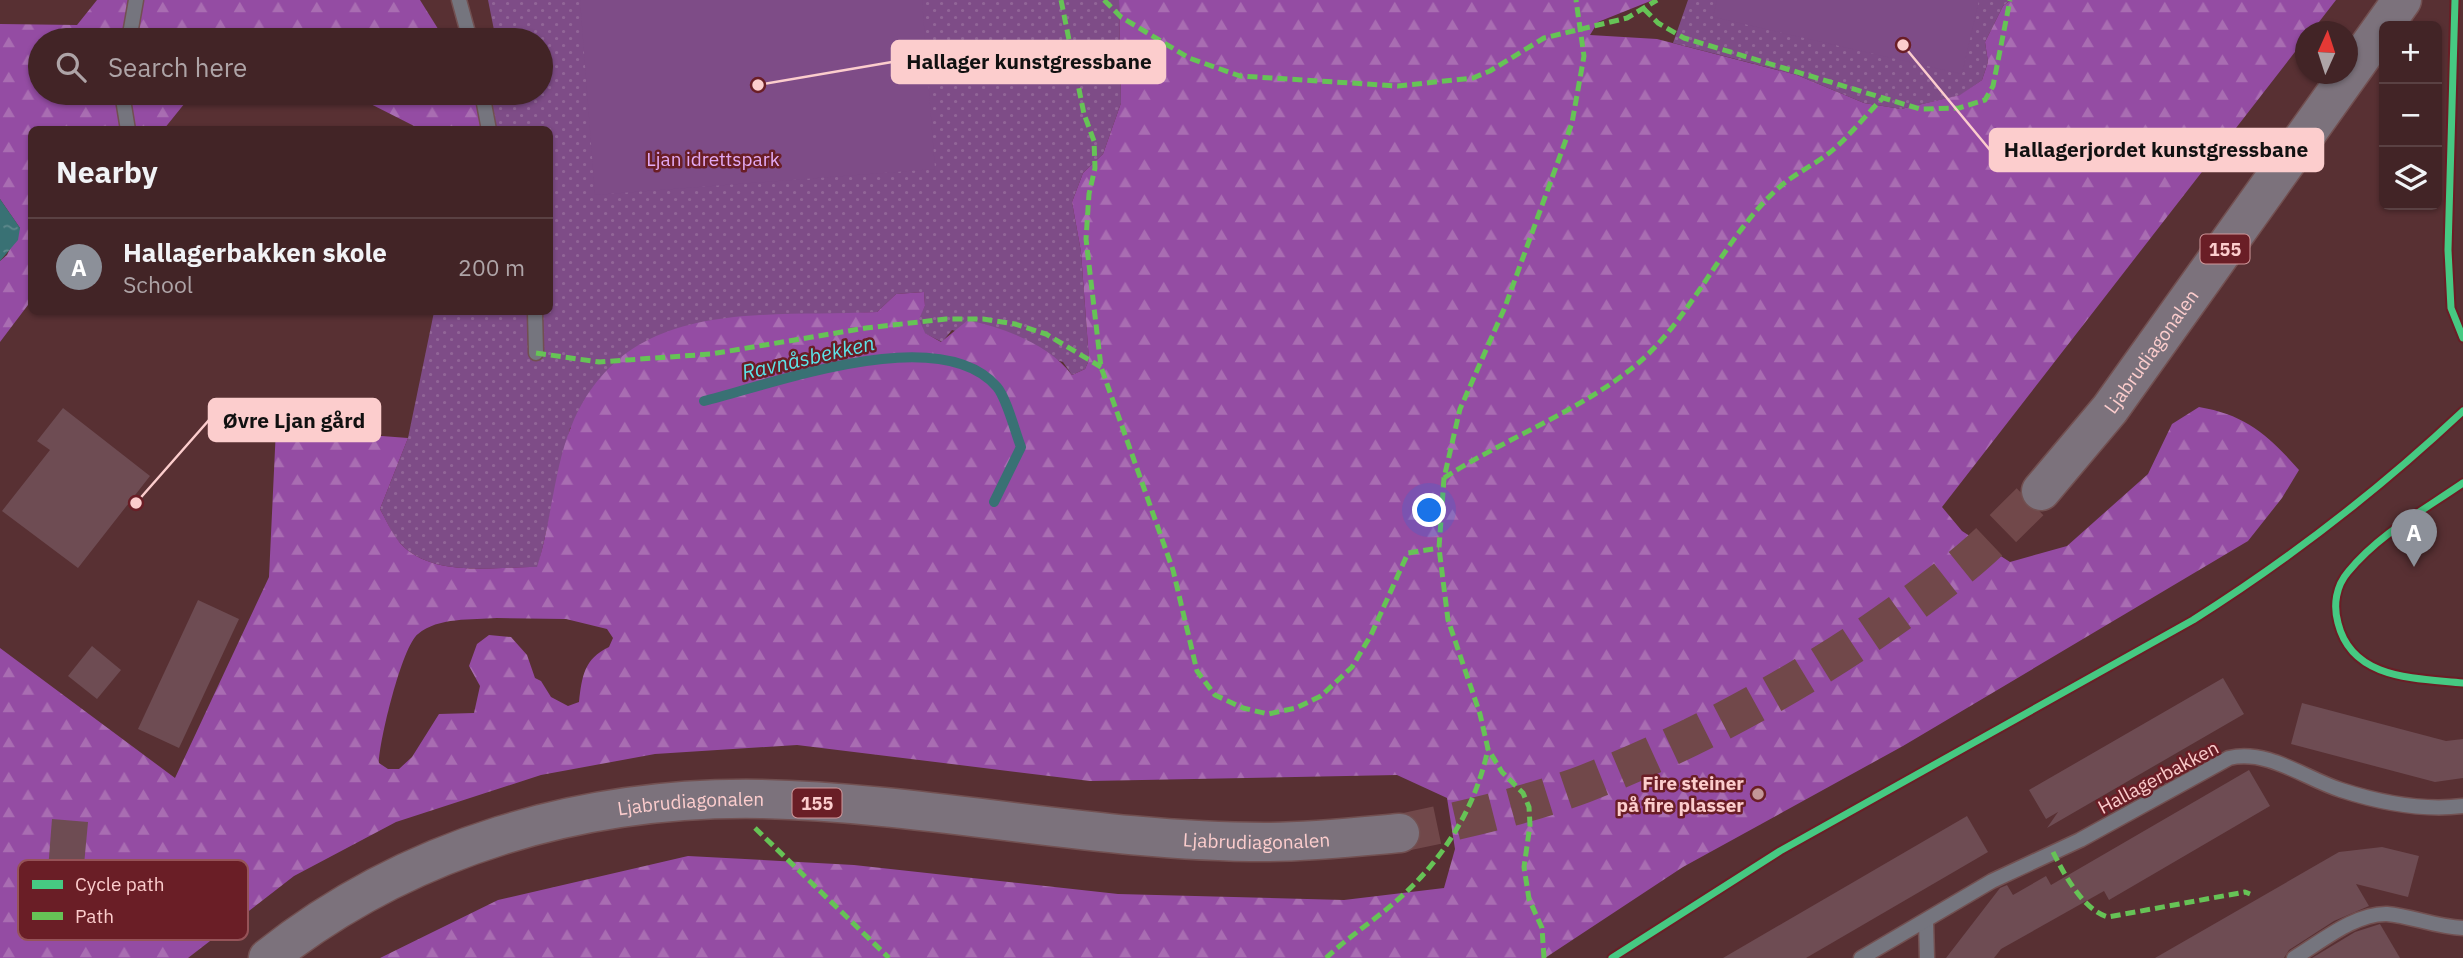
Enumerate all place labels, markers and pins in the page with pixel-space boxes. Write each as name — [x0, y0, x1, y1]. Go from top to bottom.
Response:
callout: Hallager kunstgressbane — [892, 41, 1165, 83]
callout: Hallagerjordet kunstgressbane — [1990, 129, 2323, 171]
callout: Øvre Ljan gård — [209, 399, 380, 441]
pin: A — [2391, 509, 2437, 567]
place label: Fire steiner på fire plasser — [1617, 771, 1744, 817]
marker: Fire steiner på fire plasser — [1750, 786, 1766, 802]

